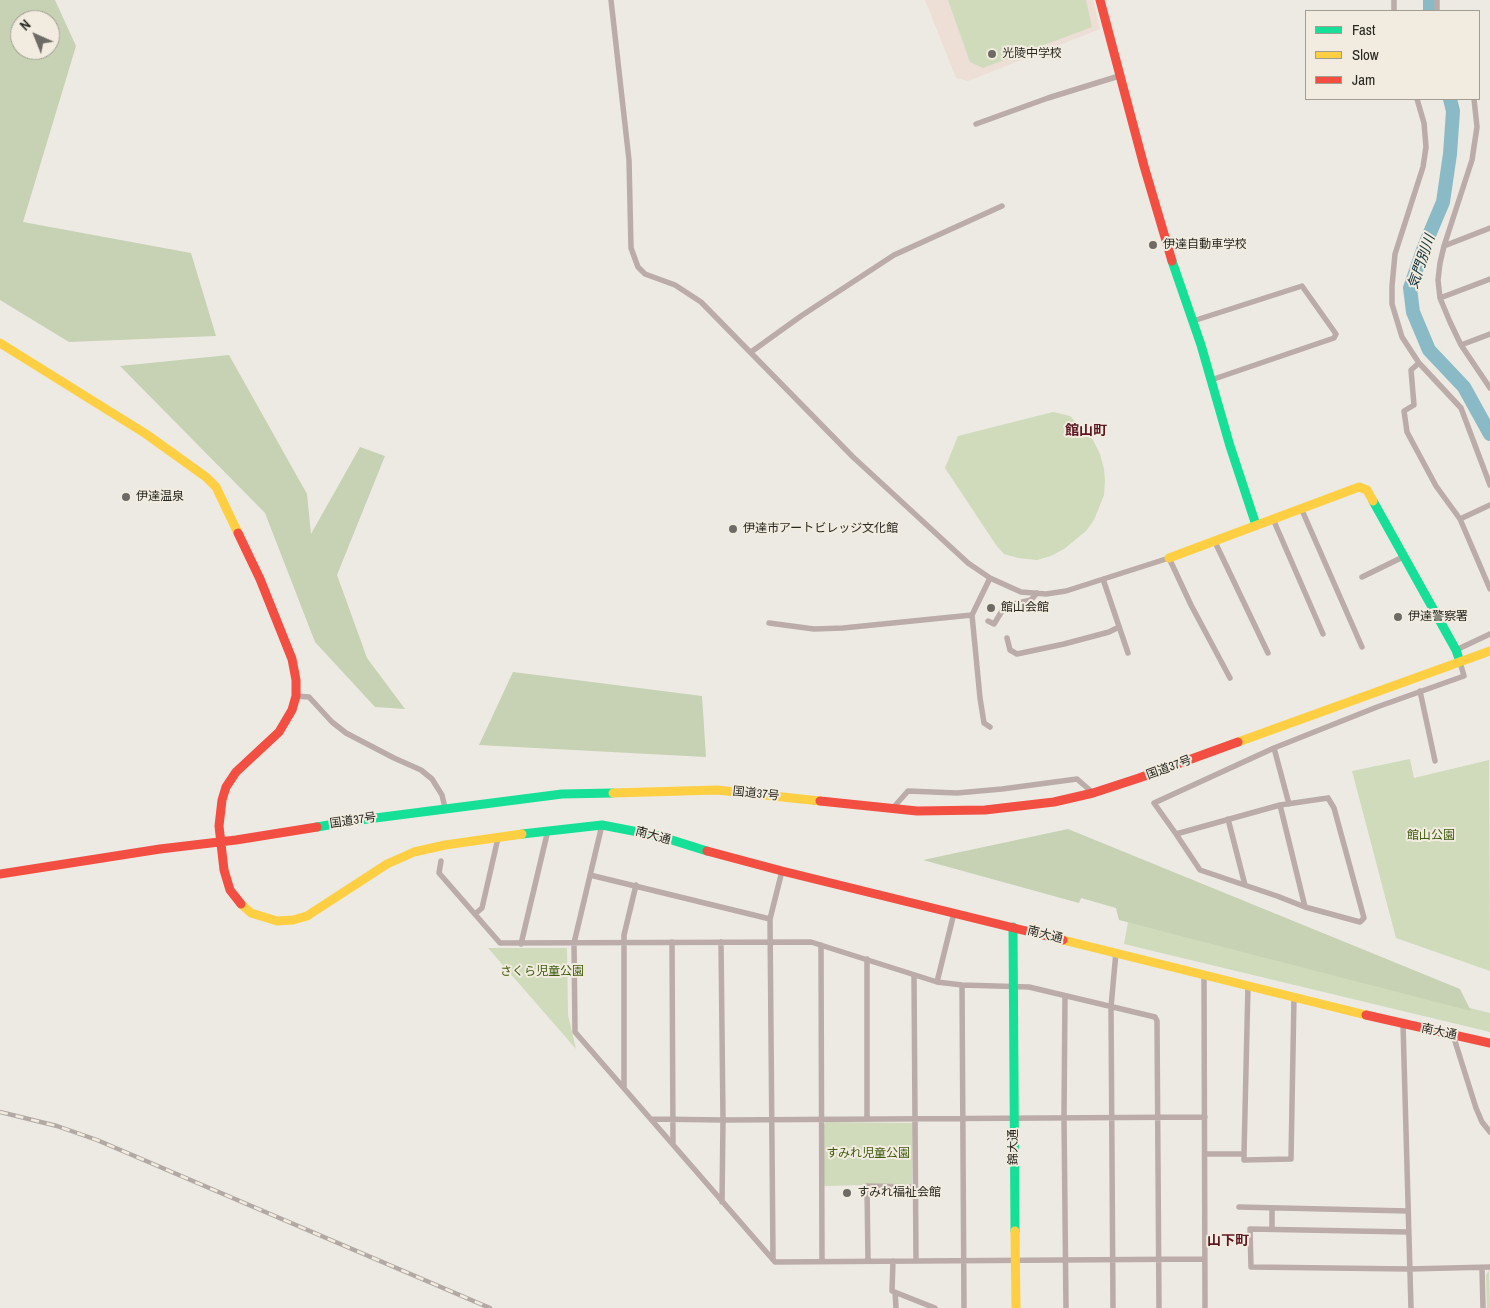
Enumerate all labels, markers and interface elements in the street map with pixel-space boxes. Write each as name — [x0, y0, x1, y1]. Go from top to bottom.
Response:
north arrow — [10, 10, 60, 60]
legend — [1305, 10, 1480, 100]
text: N — [16, 16, 35, 34]
text: Fast — [1352, 19, 1375, 40]
text: Slow — [1352, 44, 1379, 65]
place label: 光陵中学校 — [1002, 47, 1062, 61]
marker: 光陵中学校 — [986, 48, 998, 60]
text: Jam — [1352, 69, 1375, 90]
water label: 気門別川 — [1405, 233, 1439, 291]
place label: 伊達自動車学校 — [1163, 238, 1247, 252]
marker: 伊達自動車学校 — [1147, 239, 1159, 251]
district label: 館山町 — [1065, 423, 1107, 439]
place label: 伊達温泉 — [136, 490, 184, 504]
marker: 伊達温泉 — [120, 491, 132, 503]
place label: 伊達市アートビレッジ文化館 — [743, 522, 898, 536]
marker: 伊達市アートビレッジ文化館 — [727, 523, 739, 535]
place label: 館山会館 — [1001, 601, 1049, 615]
marker: 館山会館 — [985, 602, 997, 614]
place label: 伊達警察署 — [1408, 610, 1468, 624]
marker: 伊達警察署 — [1392, 611, 1404, 623]
street label: 国道37号 — [1144, 753, 1194, 783]
street label: 国道37号 — [732, 784, 780, 804]
street label: 国道37号 — [329, 811, 377, 831]
street label: 南大通 — [634, 824, 672, 848]
park label: 館山公園 — [1407, 829, 1455, 843]
street label: 南大通 — [1026, 924, 1064, 946]
park label: さくら児童公園 — [500, 965, 584, 979]
street label: 南大通 — [1420, 1021, 1458, 1043]
street label: 錦大通 — [1007, 1129, 1021, 1165]
park label: すみれ児童公園 — [826, 1147, 910, 1161]
place label: すみれ福祉会館 — [857, 1186, 941, 1200]
marker: すみれ福祉会館 — [841, 1187, 853, 1199]
district label: 山下町 — [1207, 1233, 1249, 1249]

